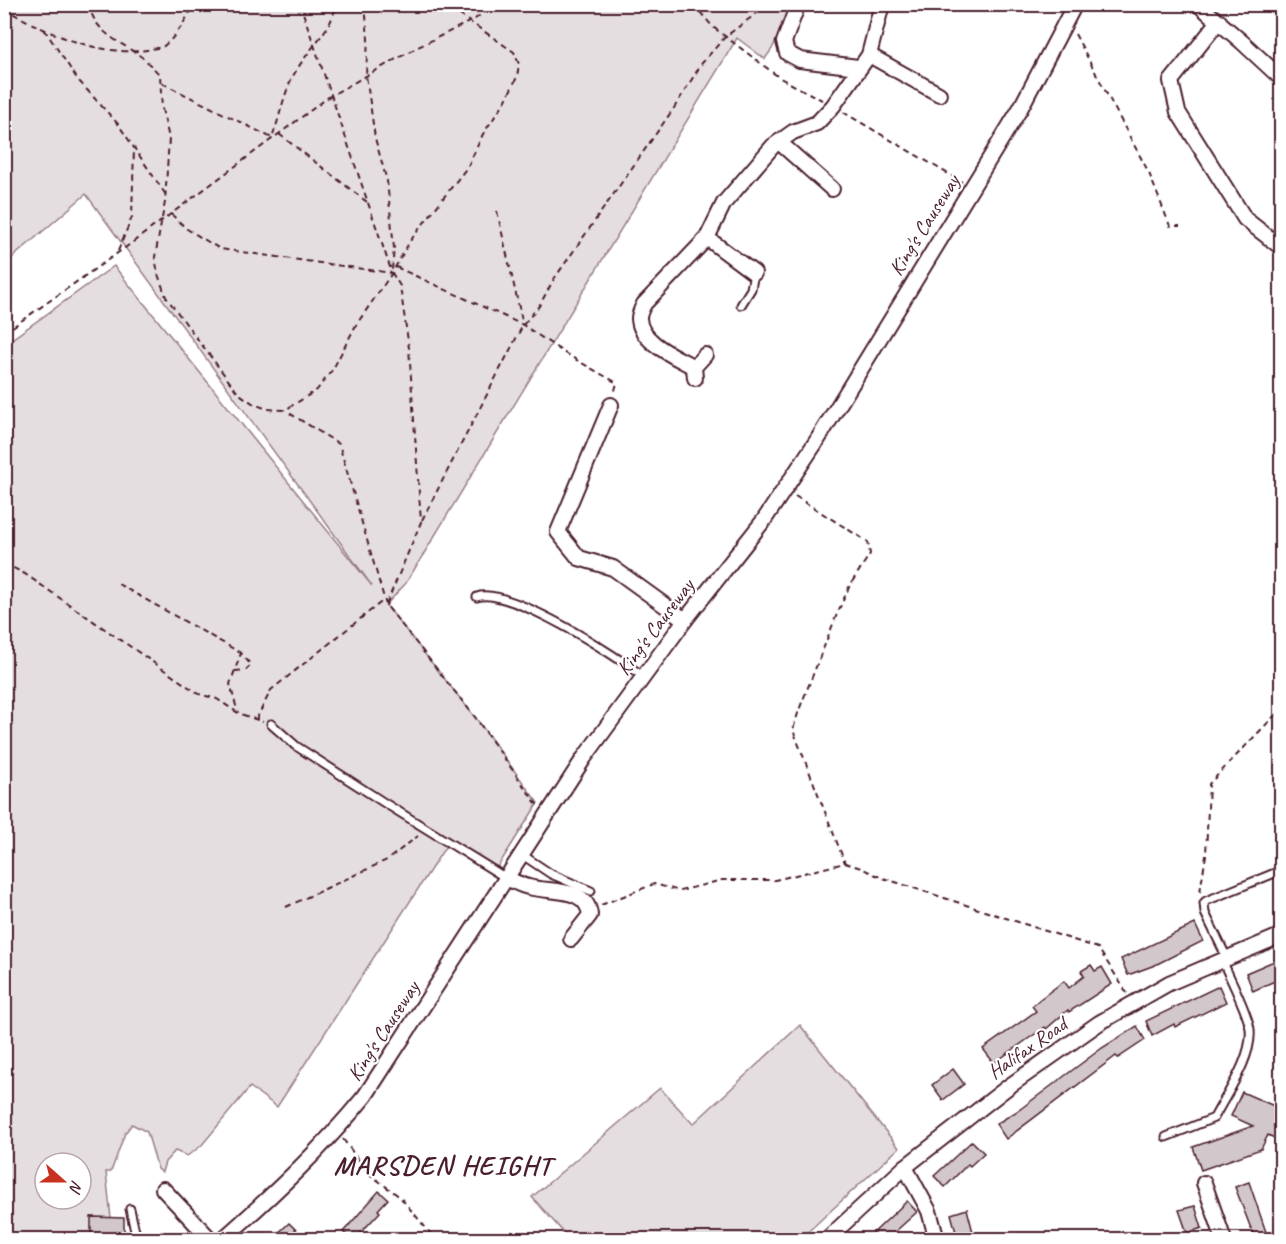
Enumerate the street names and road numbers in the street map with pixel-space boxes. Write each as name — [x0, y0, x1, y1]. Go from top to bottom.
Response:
street label: King's Causeway — [883, 168, 966, 280]
street label: King's Causeway — [610, 572, 701, 680]
street label: King's Causeway — [341, 975, 426, 1086]
street label: Halifax Road — [982, 1009, 1075, 1085]

